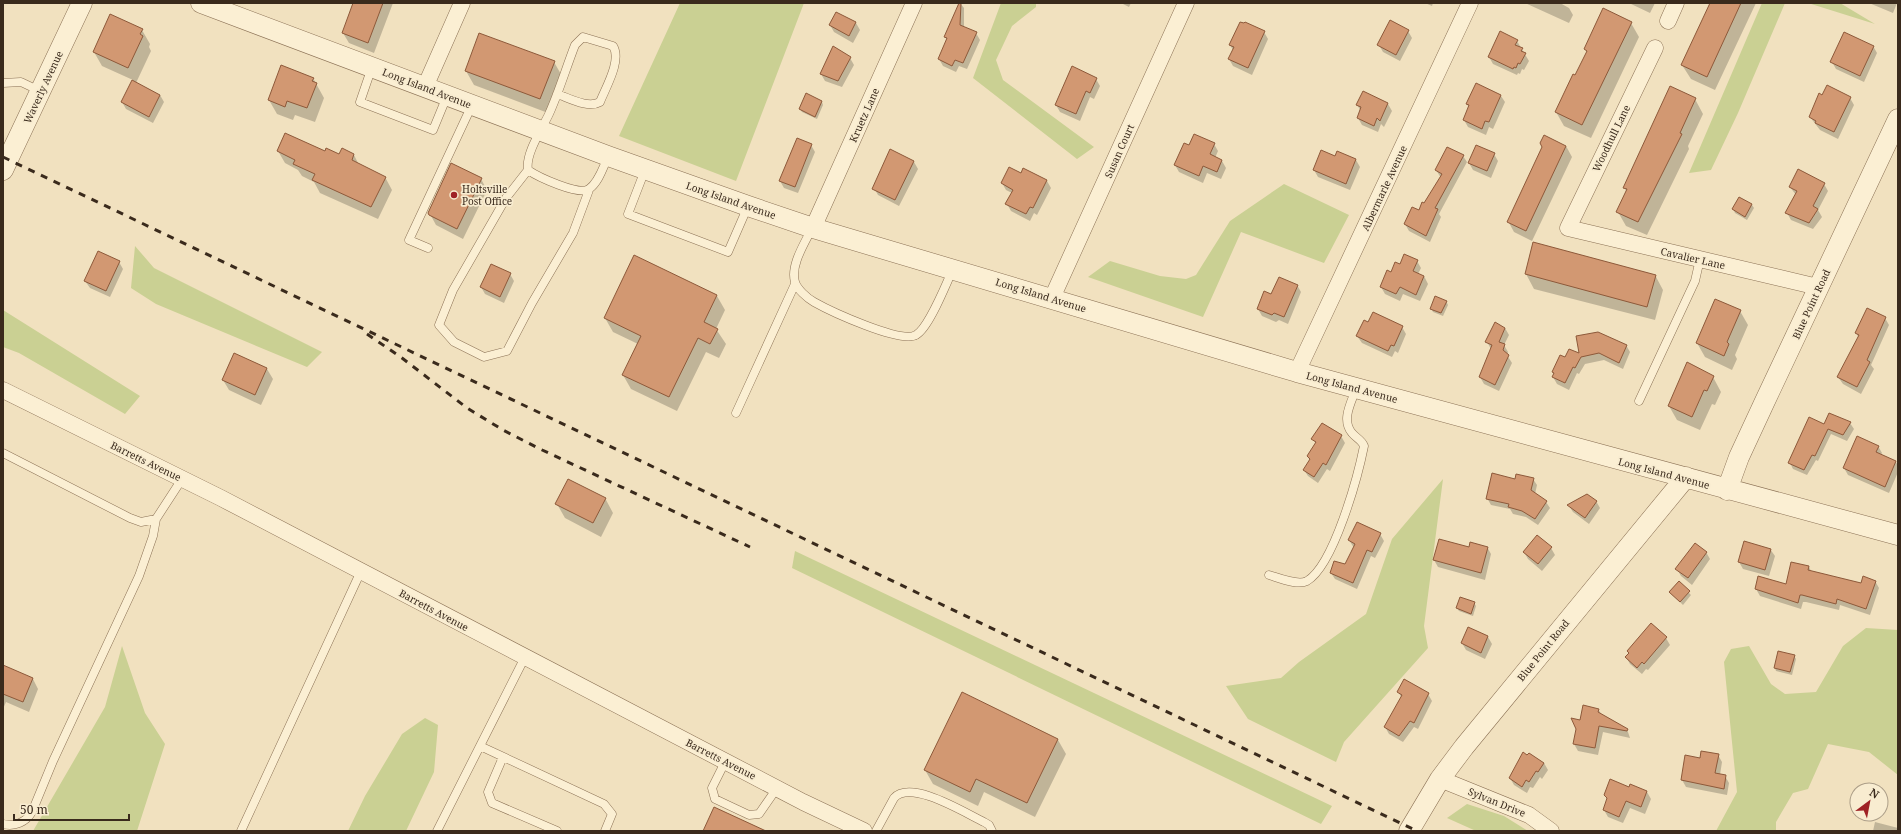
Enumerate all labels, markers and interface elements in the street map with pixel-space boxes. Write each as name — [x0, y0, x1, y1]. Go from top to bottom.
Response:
street label: Waverly Avenue — [20, 49, 66, 125]
street label: Long Island Avenue — [380, 65, 474, 111]
street label: Kruetz Lane — [846, 86, 882, 144]
street label: Woodhull Lane — [1589, 102, 1633, 174]
street label: Susan Court — [1101, 121, 1137, 180]
street label: Albermarle Avenue — [1358, 143, 1410, 233]
street label: Long Island Avenue — [684, 178, 778, 222]
place label: Holtsville Post Office — [462, 182, 512, 208]
marker: Holtsville Post Office — [449, 190, 459, 200]
street label: Cavalier Lane — [1659, 244, 1727, 272]
street label: Blue Point Road — [1789, 267, 1833, 341]
street label: Long Island Avenue — [994, 275, 1088, 315]
street label: Long Island Avenue — [1305, 368, 1399, 406]
street label: Barretts Avenue — [108, 438, 184, 484]
street label: Long Island Avenue — [1617, 454, 1711, 492]
street label: Barretts Avenue — [397, 586, 471, 634]
street label: Blue Point Road — [1514, 616, 1572, 684]
street label: Barretts Avenue — [684, 735, 758, 783]
north arrow — [1849, 782, 1889, 822]
street label: Sylvan Drive — [1466, 784, 1528, 820]
text: N — [1867, 784, 1882, 802]
scale bar — [14, 796, 129, 822]
text: 50 m — [20, 801, 48, 818]

